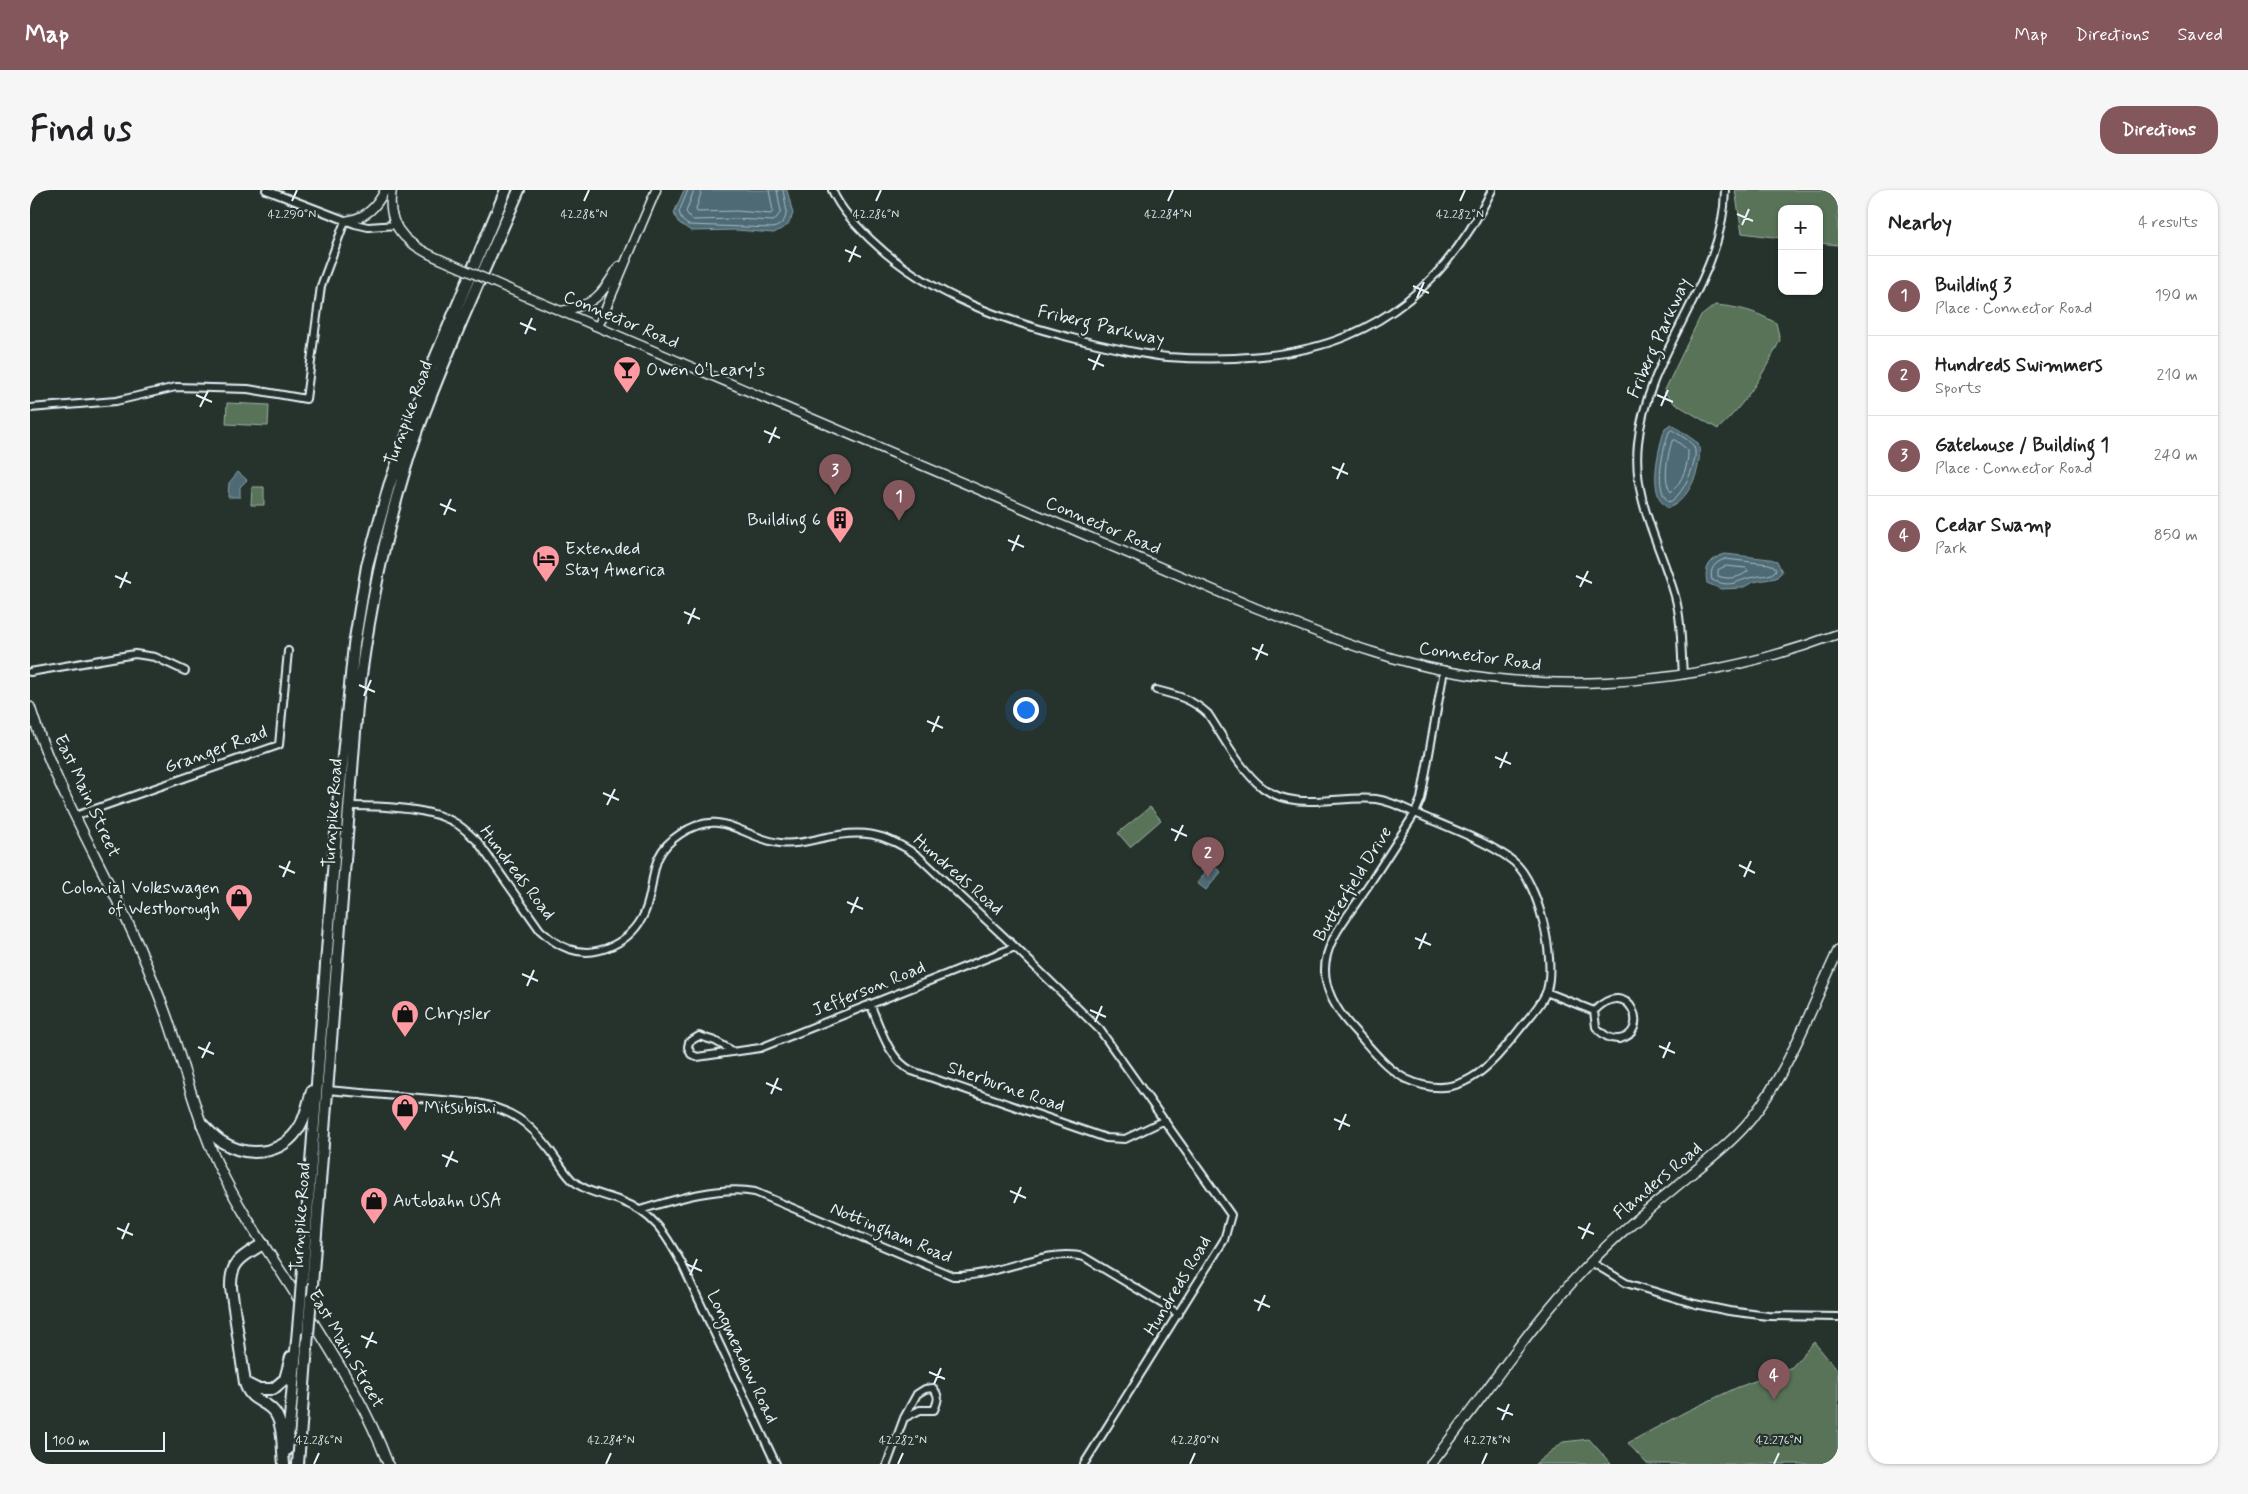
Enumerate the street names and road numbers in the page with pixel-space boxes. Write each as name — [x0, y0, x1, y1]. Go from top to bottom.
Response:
street label: Friberg Parkway — [1622, 274, 1698, 403]
street label: Connector Road — [559, 285, 683, 355]
street label: Friberg Parkway — [1035, 300, 1167, 354]
street label: Turnpike Road — [379, 357, 439, 469]
street label: Connector Road — [1041, 491, 1165, 561]
street label: Connector Road — [1417, 637, 1543, 677]
street label: Granger Road — [161, 720, 271, 780]
street label: East Main Street — [48, 731, 126, 861]
street label: Turnpike Road — [317, 758, 349, 868]
street label: Hundreds Road — [474, 821, 560, 925]
street label: Butterfield Drive — [1308, 822, 1398, 946]
street label: Hundreds Road — [908, 829, 1008, 921]
street label: Jefferson Road — [809, 955, 929, 1023]
street label: Sherburne Road — [944, 1056, 1068, 1118]
street label: Flanders Road — [1608, 1137, 1708, 1225]
street label: Turnpike Road — [285, 1162, 317, 1272]
street label: Nottingham Road — [826, 1197, 955, 1271]
street label: Hundreds Road — [1139, 1232, 1217, 1340]
street label: East Main Street — [302, 1285, 390, 1413]
street label: Longmeadow Road — [700, 1286, 783, 1428]

